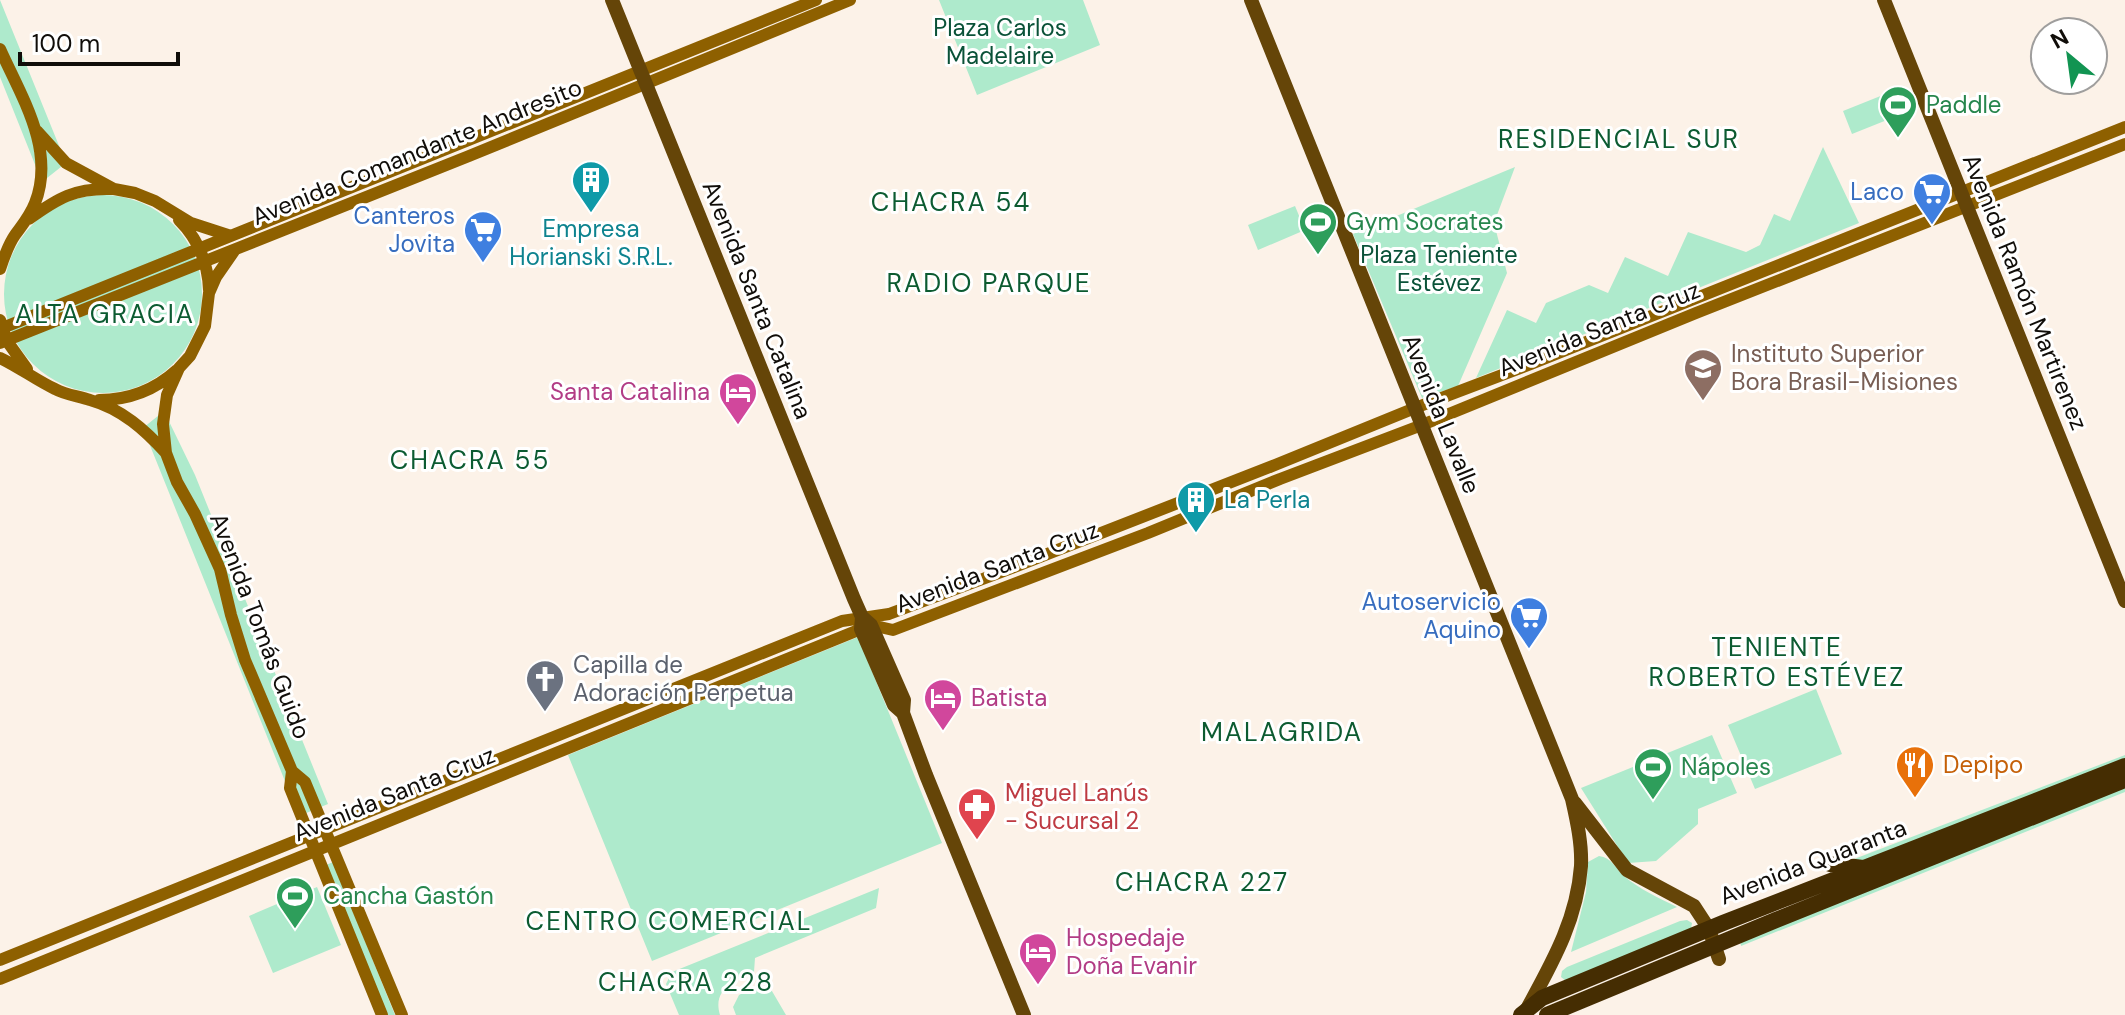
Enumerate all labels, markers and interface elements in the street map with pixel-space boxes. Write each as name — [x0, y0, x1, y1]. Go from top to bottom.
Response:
park label: Plaza Carlos Madelaire — [933, 12, 1067, 71]
scale bar — [20, 16, 178, 66]
north arrow — [2029, 16, 2109, 96]
text: N — [2045, 22, 2074, 56]
text: 100 m — [32, 28, 100, 59]
street label: Avenida Comandante Andresito — [247, 71, 586, 232]
sports icon: Paddle — [1877, 84, 1919, 139]
place label: Paddle — [1926, 89, 2002, 120]
district label: RESIDENCIAL SUR — [1498, 122, 1740, 156]
street label: Avenida Ramón Martirenez — [1956, 149, 2095, 434]
building icon: Empresa Horianski S.R.L. — [570, 159, 612, 214]
supermarket icon: Laco — [1911, 171, 1953, 226]
street label: Avenida Santa Catalina — [695, 176, 819, 424]
place label: Laco — [1850, 176, 1904, 207]
district label: CHACRA 54 — [871, 185, 1031, 219]
place label: Canteros Jovita — [354, 200, 455, 259]
sports icon: Gym Socrates — [1297, 201, 1339, 256]
place label: Gym Socrates — [1346, 206, 1504, 237]
supermarket icon: Canteros Jovita — [462, 209, 504, 264]
place label: Empresa Horianski S.R.L. — [509, 213, 673, 272]
park label: Plaza Teniente Estévez — [1360, 239, 1518, 298]
district label: RADIO PARQUE — [886, 266, 1092, 300]
street label: Avenida Santa Cruz — [1493, 274, 1704, 383]
district label: ALTA GRACIA — [15, 297, 195, 331]
street label: Avenida Lavalle — [1395, 330, 1488, 498]
place label: Instituto Superior Bora Brasil-Misiones — [1731, 338, 1958, 397]
school or university icon: Instituto Superior Bora Brasil-Misiones — [1682, 347, 1724, 402]
hotel icon: Santa Catalina — [717, 371, 759, 426]
place label: Santa Catalina — [550, 376, 710, 407]
district label: CHACRA 55 — [390, 443, 550, 477]
building icon: La Perla — [1175, 479, 1217, 534]
place label: La Perla — [1224, 484, 1310, 515]
street label: Avenida Tomás Guido — [203, 508, 318, 743]
street label: Avenida Santa Cruz — [891, 514, 1103, 620]
place label: Autoservicio Aquino — [1362, 586, 1501, 645]
supermarket icon: Autoservicio Aquino — [1508, 595, 1550, 650]
district label: TENIENTE ROBERTO ESTÉVEZ — [1649, 630, 1905, 694]
place label: Capilla de Adoración Perpetua — [573, 649, 794, 708]
church icon: Capilla de Adoración Perpetua — [524, 658, 566, 713]
hotel icon: Batista — [922, 677, 964, 732]
place label: Batista — [971, 682, 1047, 713]
district label: MALAGRIDA — [1201, 715, 1363, 749]
street label: Avenida Santa Cruz — [288, 739, 499, 848]
restaurant icon: Depipo — [1894, 744, 1936, 799]
sports icon: Nápoles — [1632, 746, 1674, 801]
place label: Depipo — [1943, 749, 2023, 780]
place label: Nápoles — [1681, 751, 1771, 782]
place label: Miguel Lanús - Sucursal 2 — [1005, 777, 1149, 836]
pharmacy icon: Miguel Lanús - Sucursal 2 — [956, 786, 998, 841]
street label: Avenida Quaranta — [1715, 812, 1911, 911]
district label: CHACRA 227 — [1115, 865, 1289, 899]
sports icon: Cancha Gastón — [274, 875, 316, 930]
place label: Cancha Gastón — [323, 880, 494, 911]
district label: CENTRO COMERCIAL — [526, 904, 812, 938]
place label: Hospedaje Doña Evanir — [1066, 922, 1197, 981]
hotel icon: Hospedaje Doña Evanir — [1017, 931, 1059, 986]
district label: CHACRA 228 — [598, 965, 774, 999]

